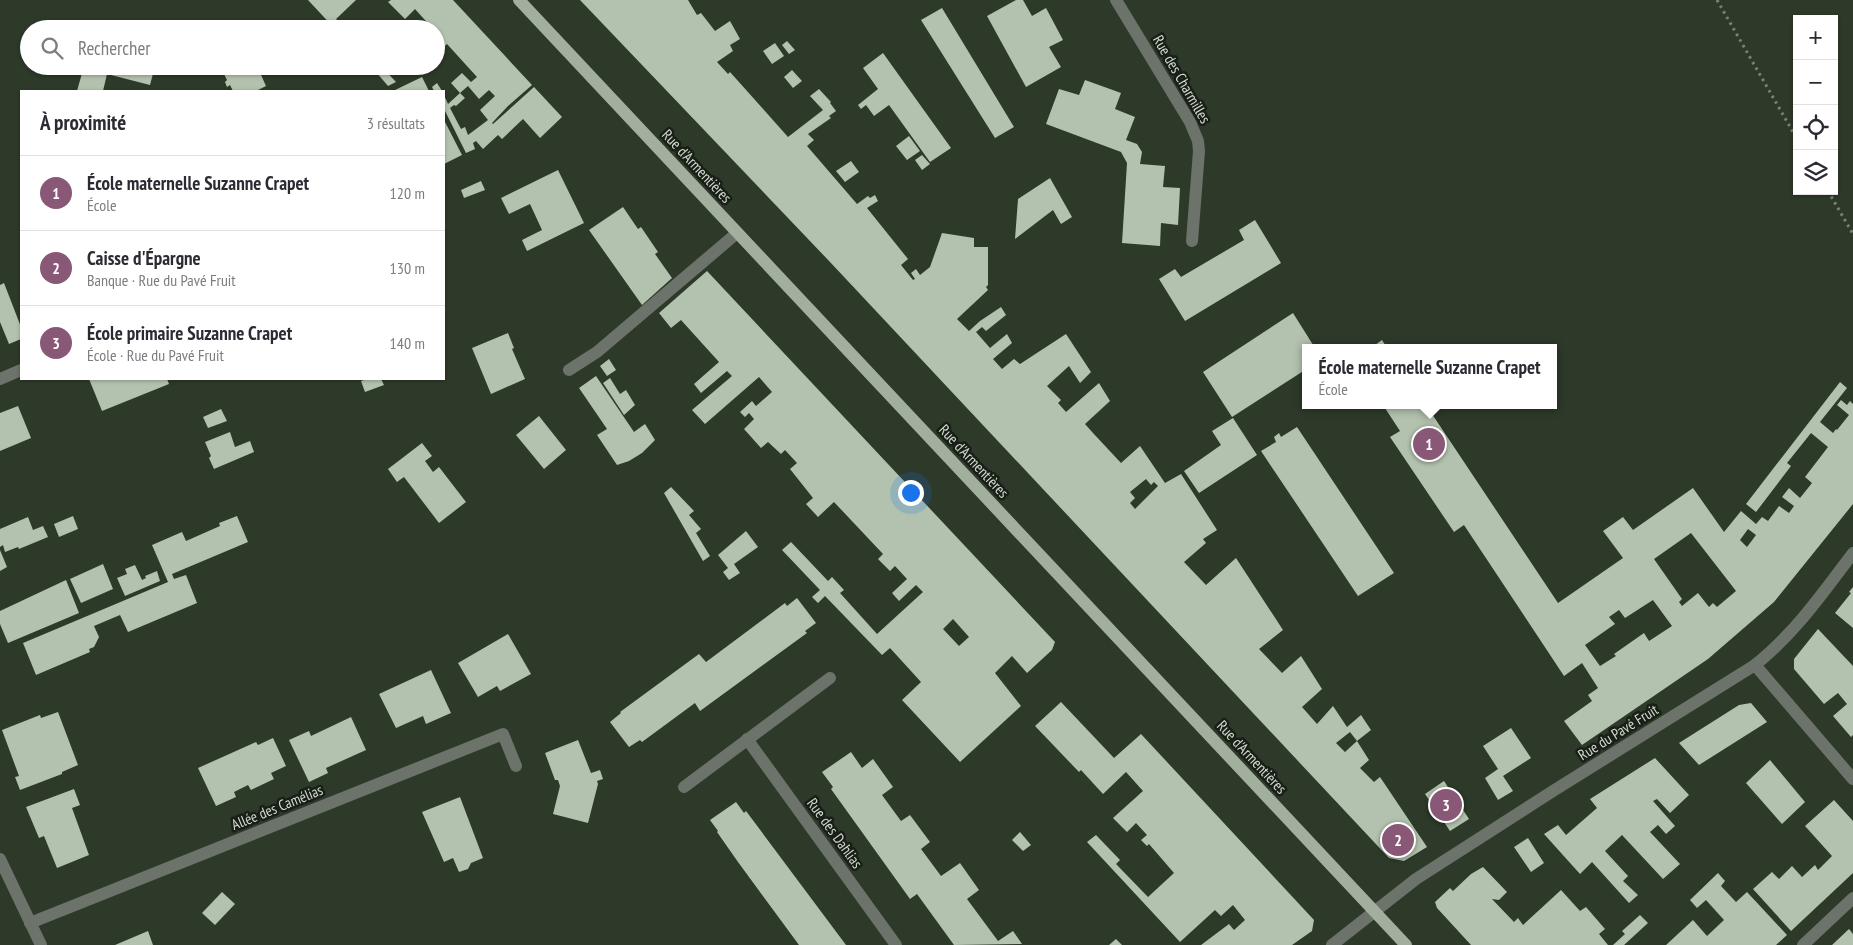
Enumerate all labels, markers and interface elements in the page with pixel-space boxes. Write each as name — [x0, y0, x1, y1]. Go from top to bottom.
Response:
map controls — [1793, 15, 1838, 195]
button: + — [1793, 15, 1838, 60]
search box — [20, 20, 445, 75]
street label: Rue des Charmilles — [1149, 31, 1215, 127]
icon: search — [38, 34, 66, 62]
text: Rechercher — [78, 36, 150, 60]
button: − — [1793, 60, 1838, 105]
button: locate — [1793, 105, 1838, 150]
text: À proximité — [40, 109, 126, 136]
text: 3 résultats — [367, 113, 425, 133]
street label: Rue d'Armentières — [658, 125, 736, 207]
button: layers — [1793, 150, 1838, 195]
text: École maternelle Suzanne Crapet — [87, 171, 309, 195]
text: 1 — [52, 183, 60, 203]
text: 120 m — [390, 183, 425, 203]
text: École — [87, 195, 117, 215]
text: Caisse d'Épargne — [87, 246, 201, 270]
text: 2 — [52, 258, 60, 278]
text: 130 m — [390, 258, 425, 278]
text: Banque · Rue du Pavé Fruit — [87, 270, 236, 290]
text: École primaire Suzanne Crapet — [87, 321, 292, 345]
text: 3 — [52, 333, 60, 353]
text: 140 m — [390, 333, 425, 353]
popup — [1302, 344, 1557, 409]
text: École · Rue du Pavé Fruit — [87, 345, 224, 365]
text: École maternelle Suzanne Crapet — [1318, 355, 1541, 379]
text: École — [1318, 379, 1348, 399]
street label: Rue d'Armentières — [935, 420, 1013, 502]
pin: 1 — [1413, 425, 1445, 463]
your location — [898, 480, 924, 506]
street label: Rue du Pavé Fruit — [1574, 700, 1662, 764]
street label: Rue d'Armentières — [1213, 716, 1291, 798]
street label: Allée des Camélias — [229, 780, 325, 834]
pin: 3 — [1430, 786, 1462, 824]
street label: Rue des Dahlias — [803, 794, 867, 872]
pin: 2 — [1382, 821, 1414, 859]

